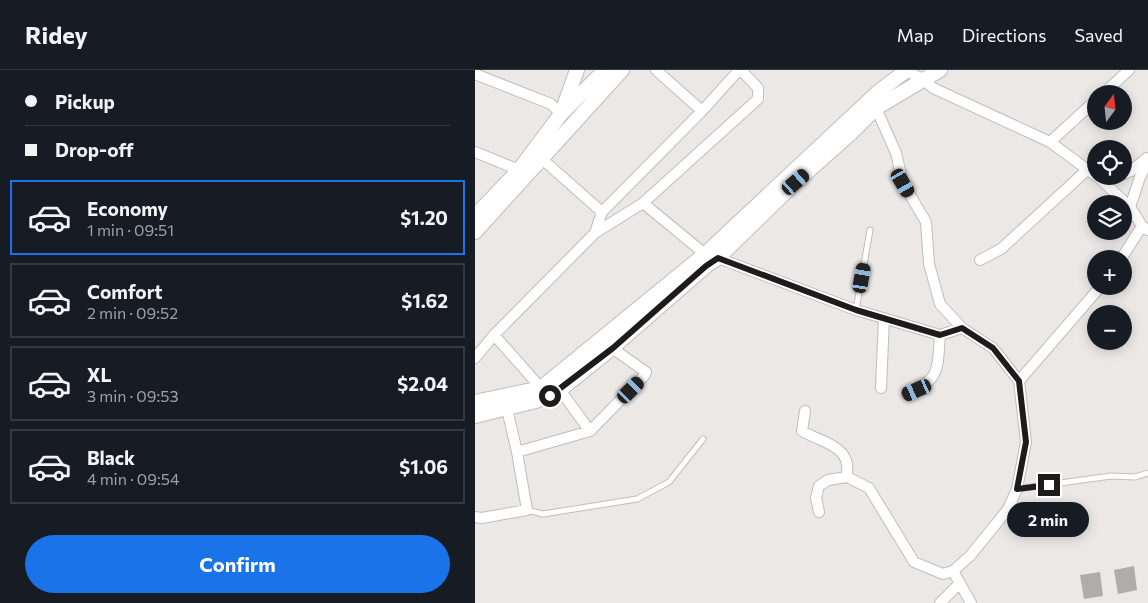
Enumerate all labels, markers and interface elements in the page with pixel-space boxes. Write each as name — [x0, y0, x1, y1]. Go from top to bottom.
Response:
text: Ridey — [25, 20, 88, 49]
text: Map — [897, 24, 934, 46]
text: Directions — [962, 24, 1046, 46]
text: Saved — [1074, 24, 1123, 46]
north arrow — [1087, 85, 1133, 130]
map controls — [1087, 85, 1132, 350]
text: Pickup — [55, 90, 115, 113]
text: Drop-off — [55, 138, 134, 161]
button: locate — [1087, 140, 1132, 185]
car — [779, 166, 812, 198]
car — [889, 166, 916, 200]
icon: car — [27, 195, 72, 240]
button: layers — [1087, 195, 1132, 240]
text: Economy — [87, 197, 168, 220]
text: $1.20 — [400, 206, 448, 229]
text: 1 min · 09:51 — [87, 220, 174, 239]
button: + — [1087, 250, 1132, 295]
car — [852, 262, 871, 294]
icon: car — [27, 278, 72, 323]
text: Comfort — [87, 280, 163, 303]
text: $1.62 — [401, 289, 448, 312]
text: 2 min · 09:52 — [87, 303, 178, 322]
button: − — [1087, 305, 1132, 350]
icon: car — [27, 361, 72, 406]
text: XL — [87, 363, 112, 386]
text: $2.04 — [397, 372, 448, 395]
car — [615, 374, 646, 406]
car — [900, 377, 933, 403]
route start — [539, 385, 561, 407]
text: 3 min · 09:53 — [87, 386, 179, 405]
icon: car — [27, 444, 72, 489]
text: Black — [87, 446, 135, 469]
text: $1.06 — [399, 455, 448, 478]
text: 4 min · 09:54 — [87, 469, 180, 488]
route end — [1038, 474, 1060, 496]
callout: 2 min — [1008, 502, 1090, 538]
text: 2 min — [1028, 510, 1068, 529]
button: Confirm — [25, 535, 450, 593]

